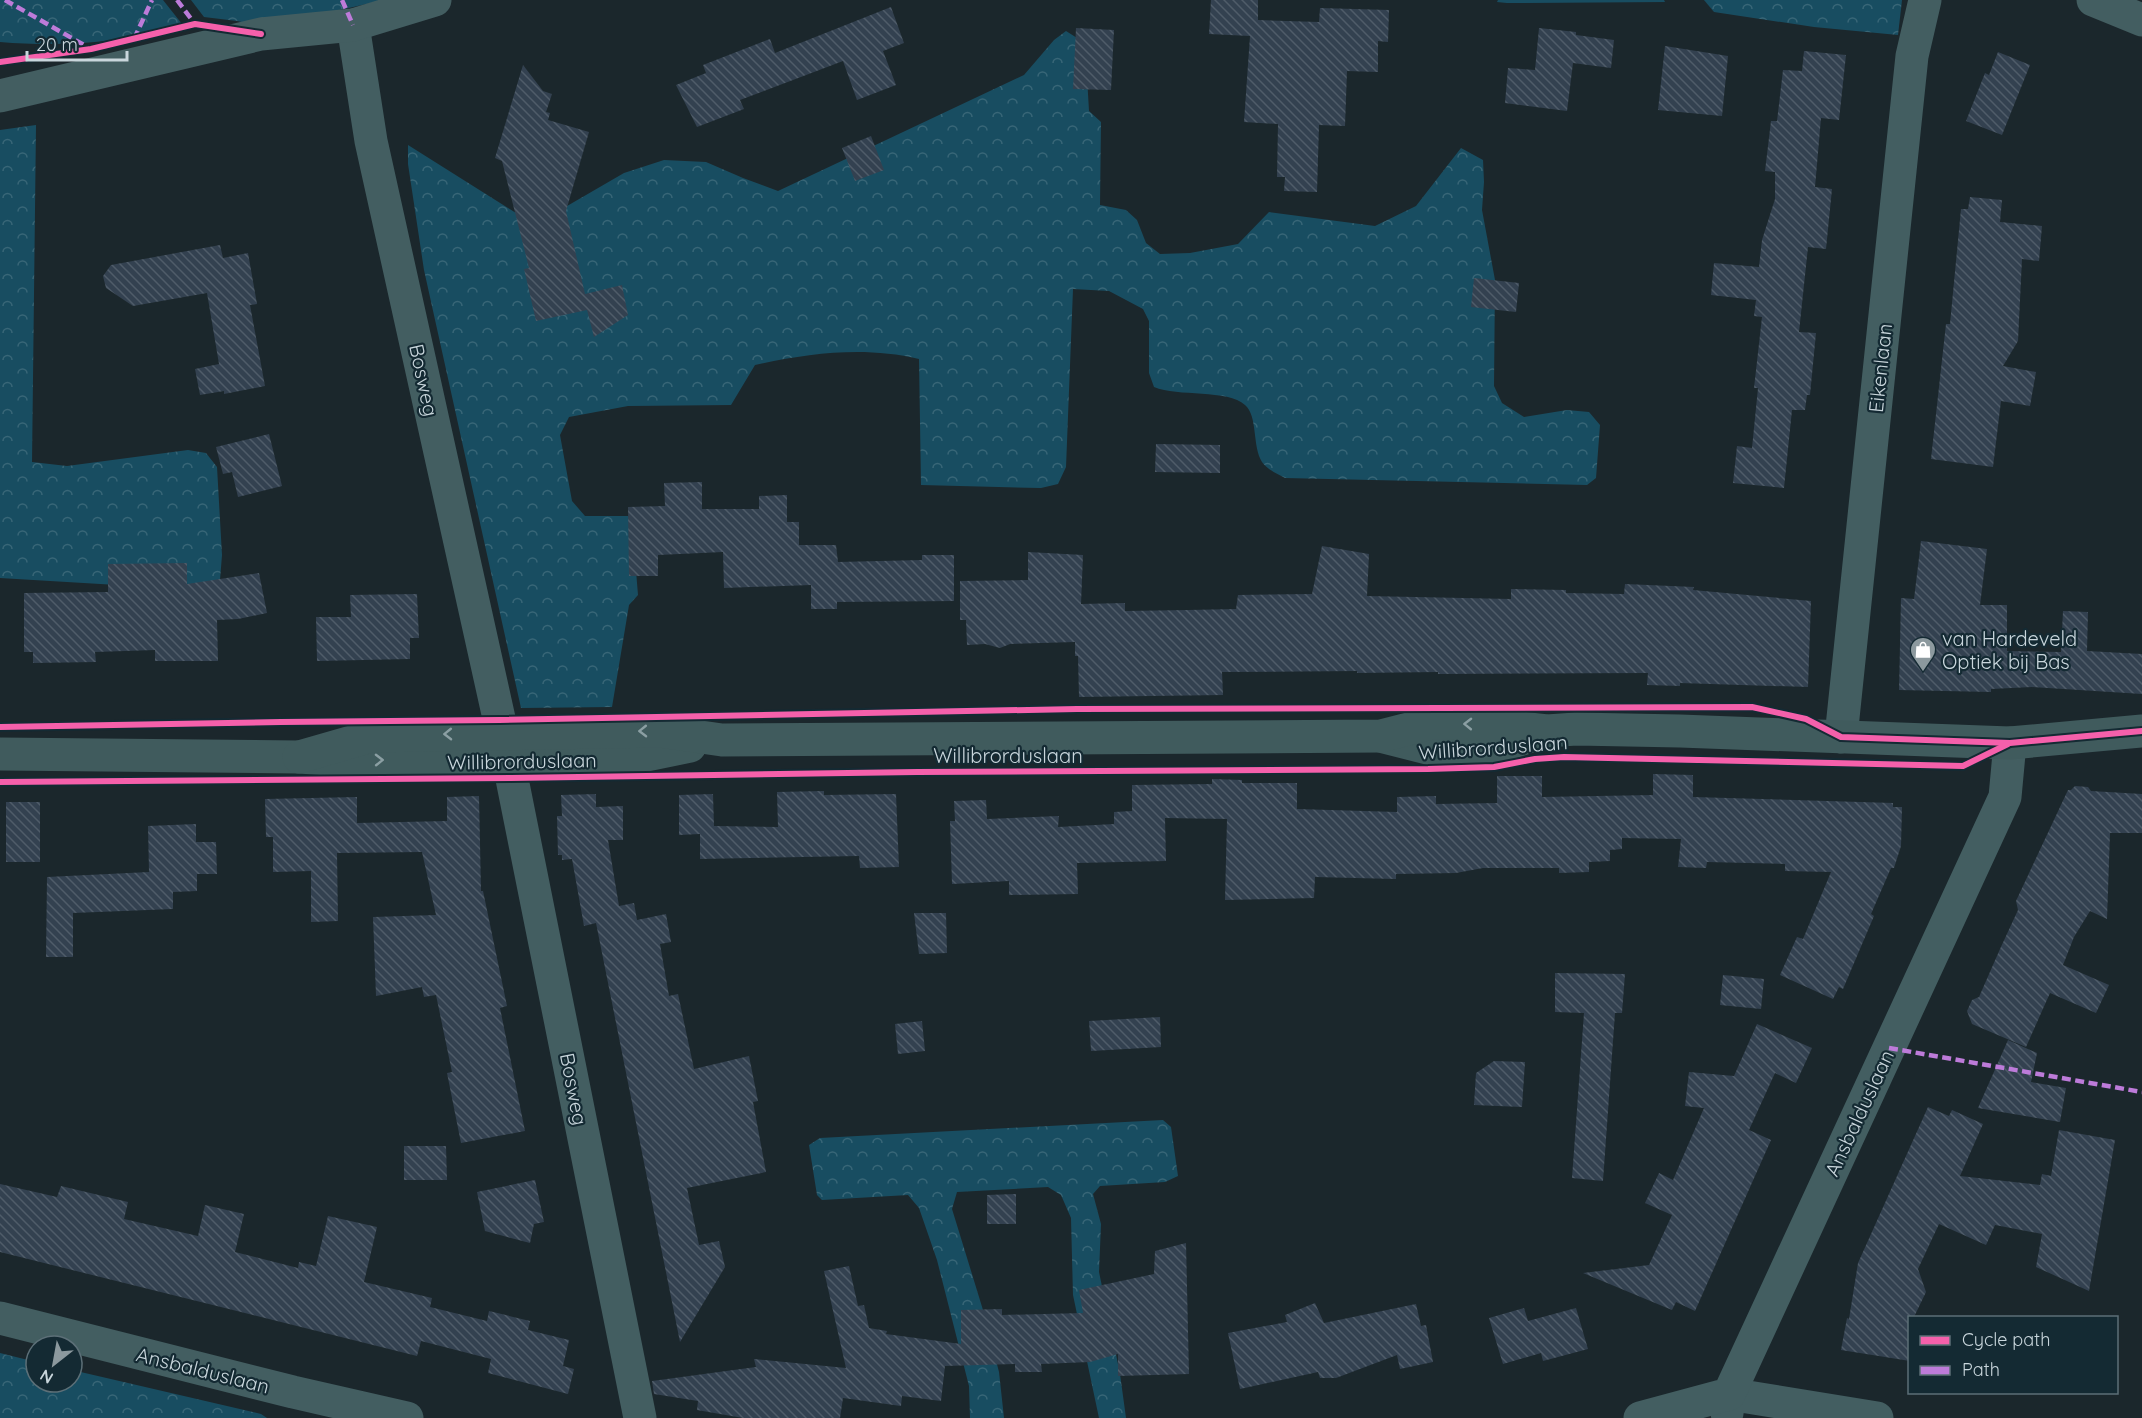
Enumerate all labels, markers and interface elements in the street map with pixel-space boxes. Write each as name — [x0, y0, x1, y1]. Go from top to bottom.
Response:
scale bar — [27, 24, 128, 62]
text: 20 m — [36, 33, 78, 56]
street label: Eikenlaan — [1863, 322, 1897, 414]
street label: Bosweg — [404, 342, 444, 418]
place label: van Hardeveld Optiek bij Bas — [1942, 626, 2077, 674]
shop icon: van Hardeveld Optiek bij Bas — [1908, 635, 1938, 673]
one-way arrow — [1464, 718, 1473, 730]
one-way arrow — [638, 725, 647, 738]
one-way arrow — [443, 728, 452, 740]
street label: Willibrorduslaan — [1418, 729, 1568, 765]
street label: Willibrorduslaan — [933, 743, 1083, 768]
street label: Willibrorduslaan — [447, 747, 597, 775]
one-way arrow — [374, 754, 383, 766]
street label: Ansbalduslaan — [1819, 1046, 1899, 1180]
street label: Bosweg — [555, 1051, 593, 1127]
legend — [1908, 1316, 2118, 1394]
text: Cycle path — [1962, 1328, 2050, 1351]
north arrow — [24, 1334, 84, 1394]
street label: Ansbalduslaan — [134, 1341, 272, 1399]
text: Path — [1962, 1358, 2000, 1381]
text: N — [36, 1365, 56, 1388]

